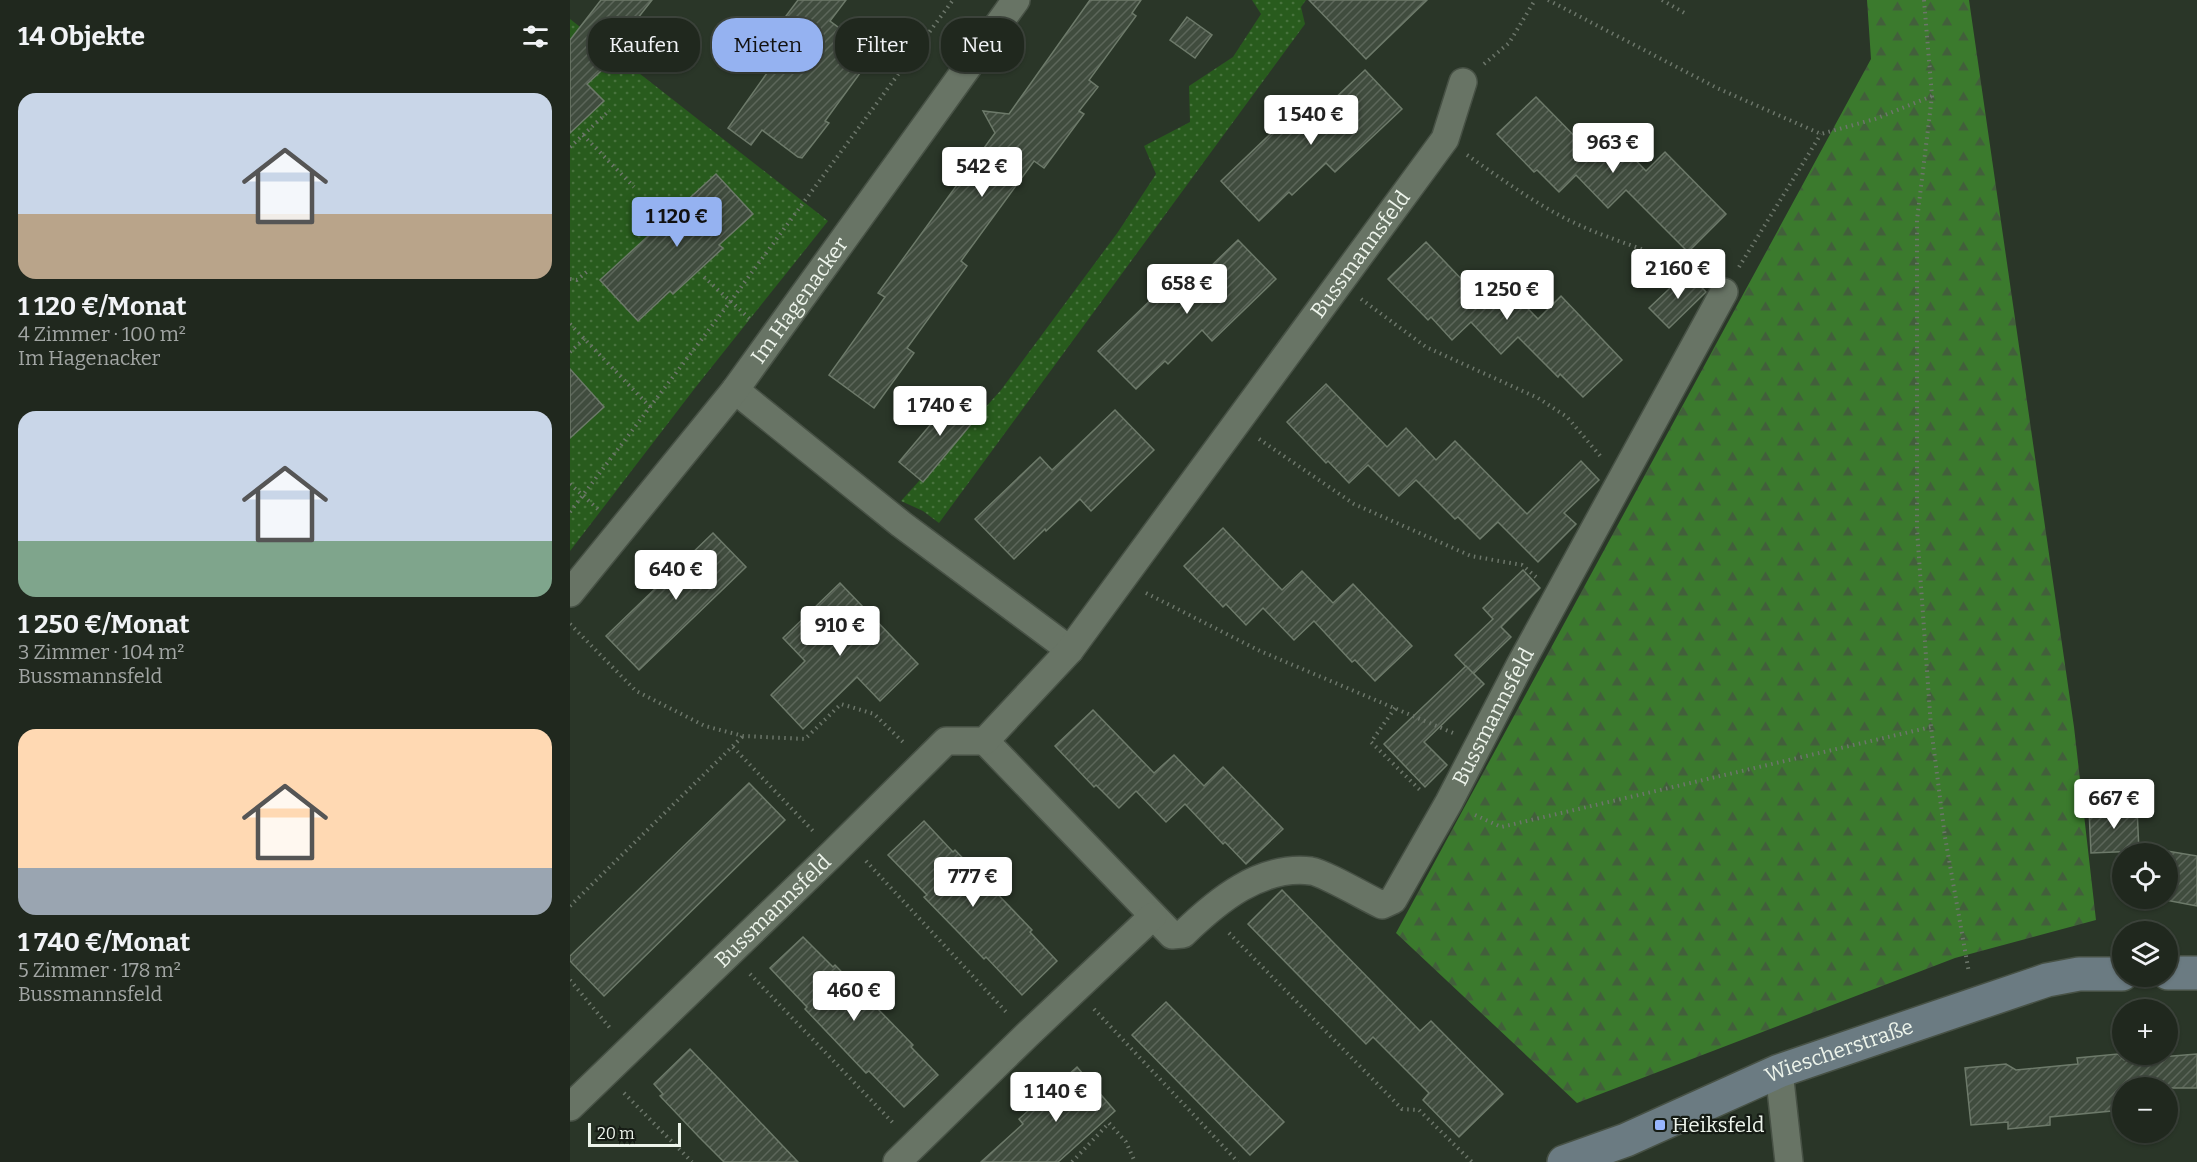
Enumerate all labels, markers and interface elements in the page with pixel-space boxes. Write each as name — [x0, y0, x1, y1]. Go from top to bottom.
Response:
chip: Kaufen — [588, 18, 700, 72]
chip: Mieten — [712, 18, 823, 72]
chip: Filter — [835, 18, 929, 72]
chip: Neu — [941, 18, 1024, 72]
icon: filters — [519, 20, 552, 53]
text: 14 Objekte — [18, 21, 145, 52]
pin: 1 540 € — [1256, 95, 1366, 146]
text: 1 540 € — [1278, 102, 1344, 126]
pin: 963 € — [1571, 123, 1655, 174]
text: 963 € — [1587, 130, 1639, 154]
icon: home — [231, 132, 339, 240]
pin: 542 € — [940, 147, 1024, 198]
text: 542 € — [956, 154, 1008, 178]
street label: Bussmannsfeld — [1305, 186, 1416, 323]
pin: 1 120 € — [622, 197, 732, 248]
text: 1 120 € — [646, 204, 708, 228]
street label: Im Hagenacker — [745, 232, 854, 369]
pin: 2 160 € — [1623, 249, 1733, 300]
text: 2 160 € — [1645, 256, 1711, 280]
pin: 658 € — [1145, 264, 1229, 315]
pin: 1 250 € — [1452, 270, 1562, 321]
text: 658 € — [1161, 271, 1213, 295]
text: 1 250 € — [1475, 277, 1539, 301]
text: 1 120 €/Monat — [18, 291, 187, 322]
text: 4 Zimmer · 100 m² — [18, 322, 186, 346]
text: Im Hagenacker — [18, 346, 160, 370]
pin: 1 740 € — [885, 386, 995, 437]
text: 1 740 € — [907, 393, 973, 417]
icon: home — [231, 450, 339, 558]
pin: 640 € — [634, 550, 718, 601]
text: 640 € — [649, 557, 703, 581]
pin: 910 € — [798, 606, 882, 657]
text: 1 250 €/Monat — [18, 609, 190, 640]
text: 910 € — [815, 613, 865, 637]
text: 3 Zimmer · 104 m² — [18, 640, 184, 664]
street label: Bussmannsfeld — [1447, 643, 1540, 790]
text: Bussmannsfeld — [18, 664, 162, 688]
icon: home — [231, 768, 339, 876]
pin: 667 € — [2072, 779, 2156, 830]
text: 667 € — [2088, 786, 2140, 810]
map controls — [2112, 843, 2178, 1143]
button: locate — [2112, 843, 2178, 909]
street label: Bussmannsfeld — [709, 849, 836, 973]
pin: 777 € — [931, 857, 1015, 908]
text: 777 € — [948, 864, 998, 888]
button: layers — [2112, 921, 2178, 987]
text: 1 740 €/Monat — [18, 927, 190, 958]
text: 5 Zimmer · 178 m² — [18, 958, 181, 982]
pin: 460 € — [812, 971, 896, 1022]
text: 460 € — [827, 978, 881, 1002]
text: Bussmannsfeld — [18, 982, 162, 1006]
button: + — [2112, 999, 2178, 1065]
street label: Wiescherstraße — [1761, 1013, 1917, 1089]
pin: 1 140 € — [1001, 1072, 1111, 1123]
button: − — [2112, 1077, 2178, 1143]
text: 1 140 € — [1024, 1079, 1088, 1103]
place label: Heiksfeld — [1672, 1112, 1765, 1138]
marker: Heiksfeld — [1653, 1118, 1667, 1132]
scale bar — [588, 1120, 681, 1148]
text: 20 m — [597, 1124, 634, 1143]

